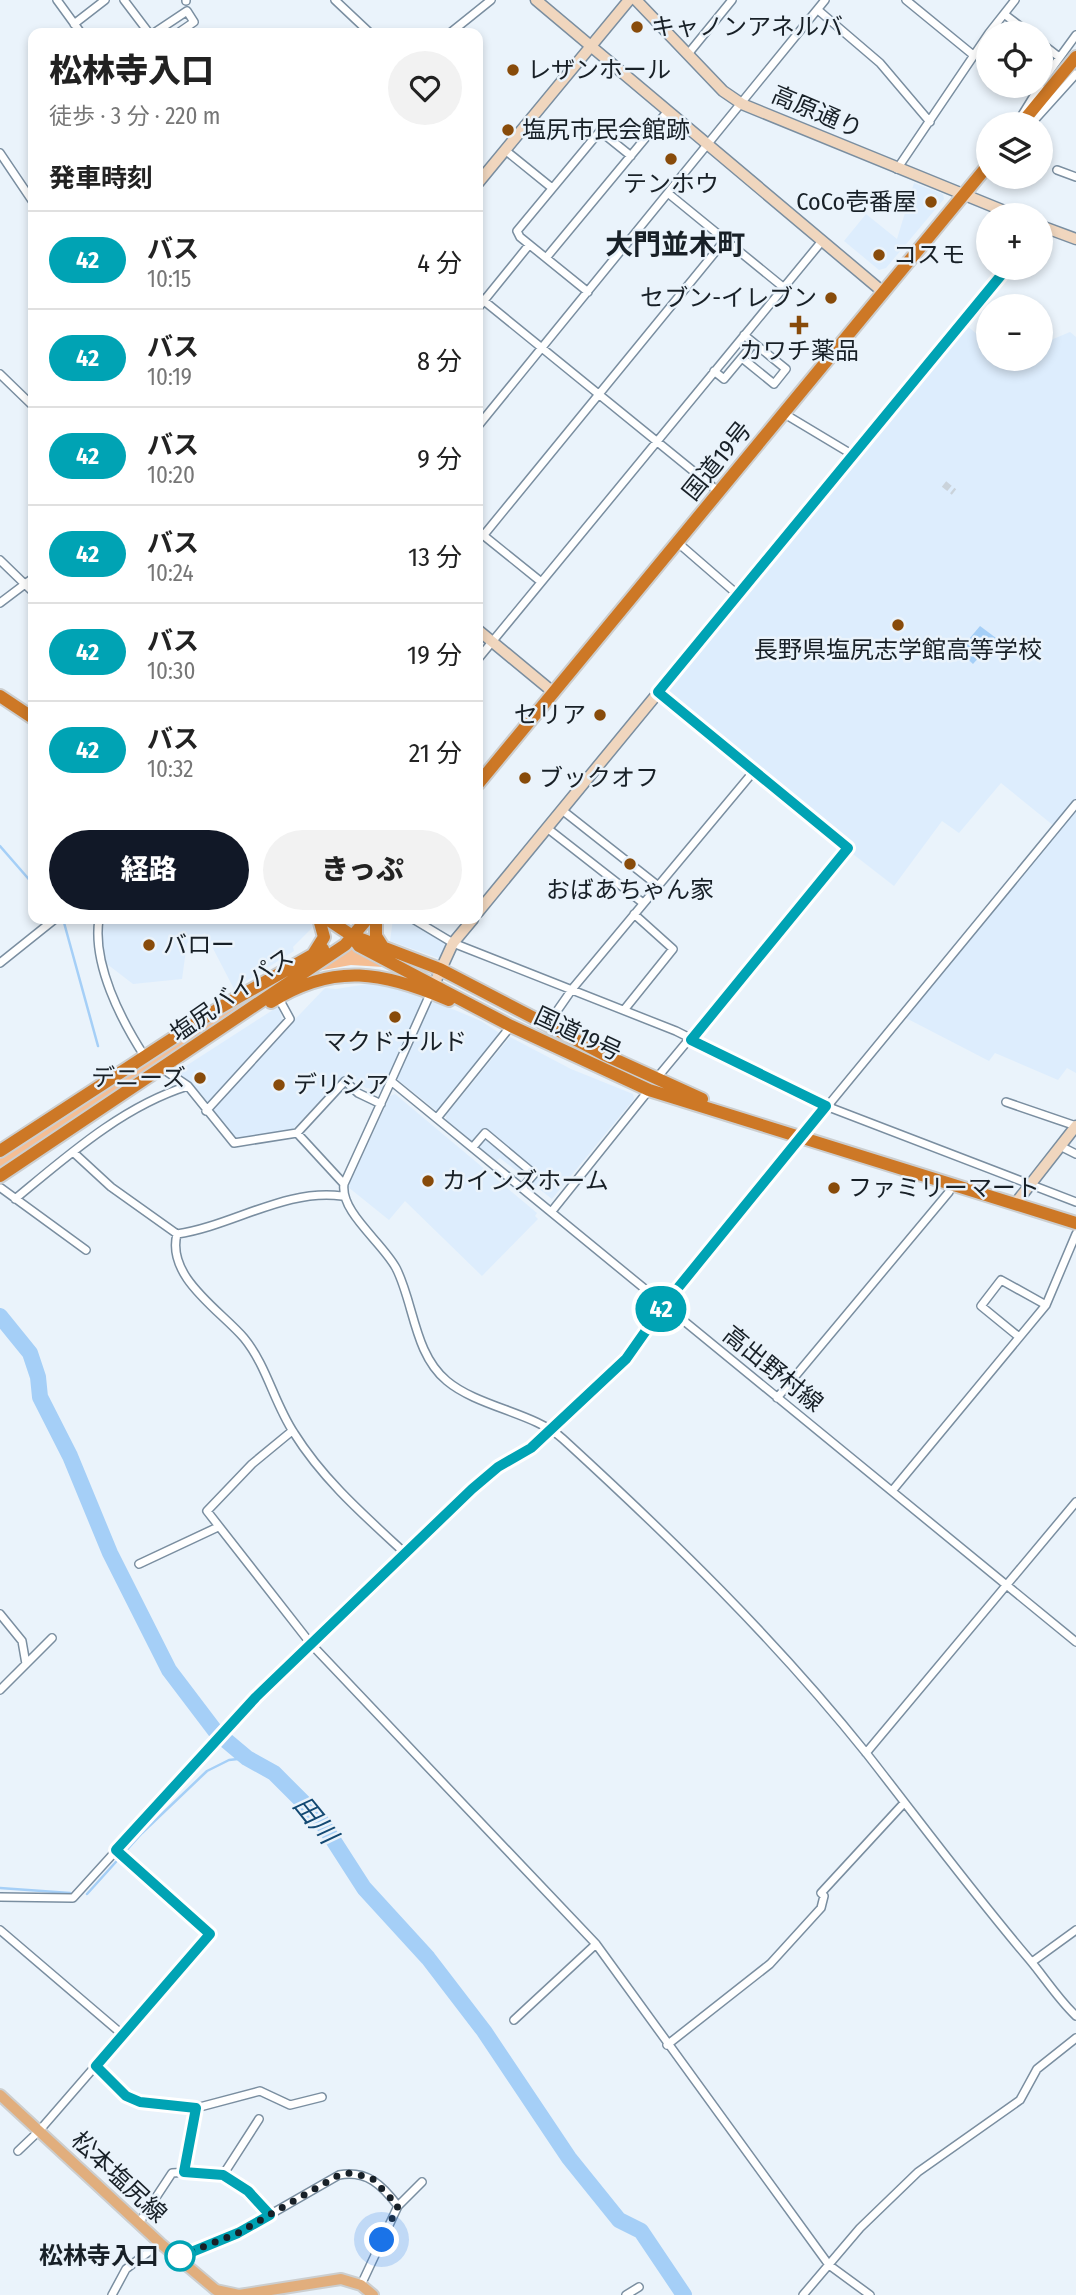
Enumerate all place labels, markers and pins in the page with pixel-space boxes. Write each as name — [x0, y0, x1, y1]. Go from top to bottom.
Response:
place label: キャノンアネルバ — [651, 13, 843, 41]
marker: キャノンアネルバ — [629, 19, 645, 35]
place label: レザンホール — [527, 56, 671, 84]
marker: レザンホール — [505, 62, 521, 78]
place label: 塩尻市民会館跡 — [522, 116, 690, 144]
marker: 塩尻市民会館跡 — [500, 122, 516, 138]
marker: テンホウ — [663, 151, 679, 167]
place label: テンホウ — [623, 170, 719, 198]
place label: CoCo壱番屋 — [796, 188, 917, 216]
marker: CoCo壱番屋 — [923, 194, 939, 210]
place label: コスモ — [893, 241, 965, 269]
marker: コスモ — [871, 247, 887, 263]
place label: セブン-イレブン — [640, 284, 817, 312]
marker: セブン-イレブン — [823, 290, 839, 306]
marker: カワチ薬品 — [791, 317, 807, 333]
place label: カワチ薬品 — [739, 337, 859, 365]
marker: 長野県塩尻志学館高等学校 — [890, 617, 906, 633]
place label: 長野県塩尻志学館高等学校 — [754, 636, 1042, 664]
place label: セリア — [514, 701, 586, 729]
marker: セリア — [592, 707, 608, 723]
place label: ブックオフ — [539, 764, 659, 792]
marker: ブックオフ — [517, 770, 533, 786]
marker: おばあちゃん家 — [622, 856, 638, 872]
place label: おばあちゃん家 — [546, 876, 714, 904]
place label: バロー — [163, 931, 235, 959]
marker: バロー — [141, 937, 157, 953]
marker: マクドナルド — [387, 1009, 403, 1025]
place label: マクドナルド — [323, 1028, 467, 1056]
place label: デニーズ — [91, 1064, 186, 1092]
marker: デニーズ — [192, 1070, 208, 1086]
place label: デリシア — [293, 1071, 389, 1099]
marker: デリシア — [271, 1077, 287, 1093]
place label: カインズホーム — [442, 1167, 609, 1195]
marker: カインズホーム — [420, 1173, 436, 1189]
place label: ファミリーマート — [848, 1174, 1040, 1202]
marker: ファミリーマート — [826, 1180, 842, 1196]
marker: 松林寺入口 — [165, 2241, 195, 2271]
place label: 松林寺入口 — [39, 2242, 159, 2270]

